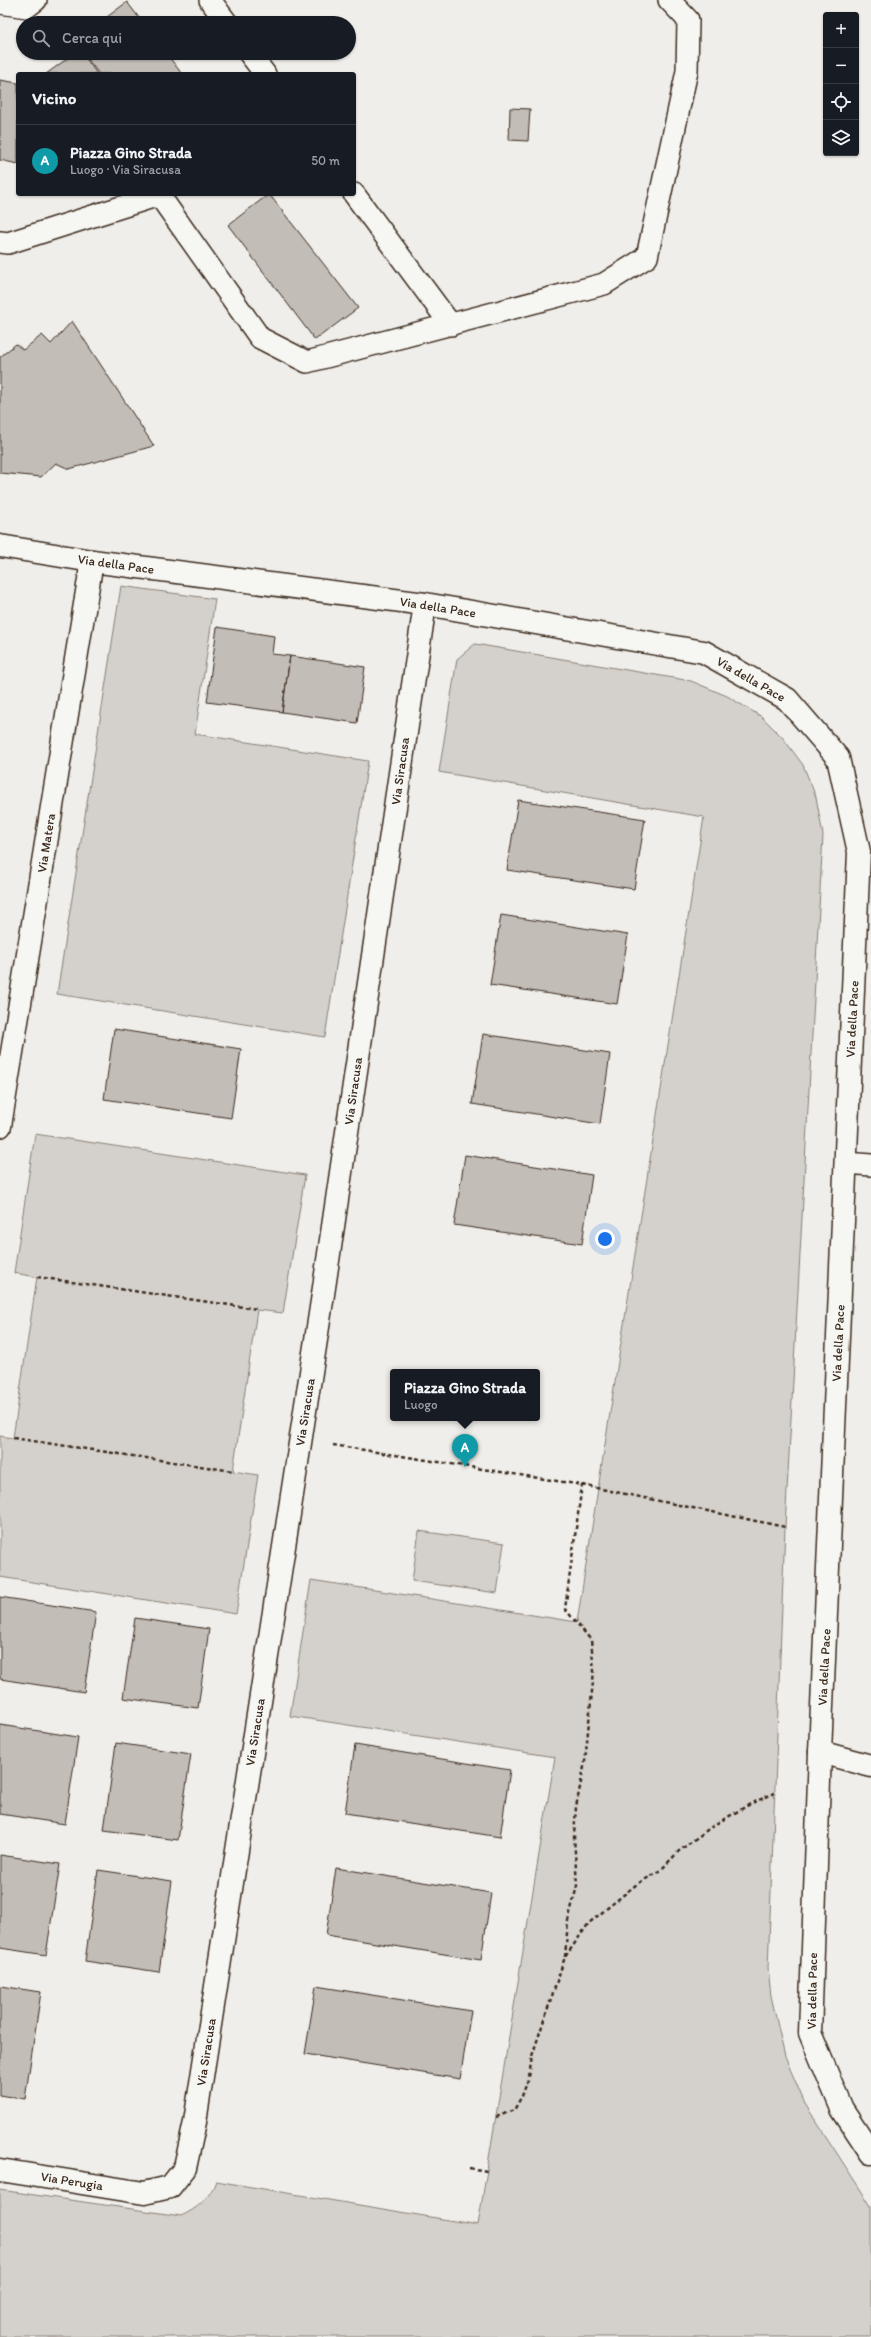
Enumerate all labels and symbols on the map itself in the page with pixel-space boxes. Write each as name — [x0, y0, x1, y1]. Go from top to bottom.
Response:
street label: Via della Pace — [77, 551, 155, 577]
street label: Via della Pace — [399, 594, 477, 620]
street label: Via della Pace — [714, 653, 788, 705]
street label: Via Siracusa — [388, 736, 412, 806]
street label: Via Matera — [34, 812, 58, 874]
street label: Via della Pace — [842, 980, 862, 1058]
street label: Via Siracusa — [341, 1056, 365, 1126]
your location — [595, 1229, 615, 1249]
street label: Via della Pace — [828, 1304, 848, 1382]
street label: Via Siracusa — [292, 1377, 318, 1447]
pin: A — [452, 1434, 478, 1467]
street label: Via della Pace — [814, 1628, 834, 1706]
street label: Via Siracusa — [242, 1697, 268, 1767]
street label: Via della Pace — [804, 1952, 820, 2030]
street label: Via Siracusa — [193, 2017, 219, 2087]
street label: Via Perugia — [40, 2169, 105, 2193]

